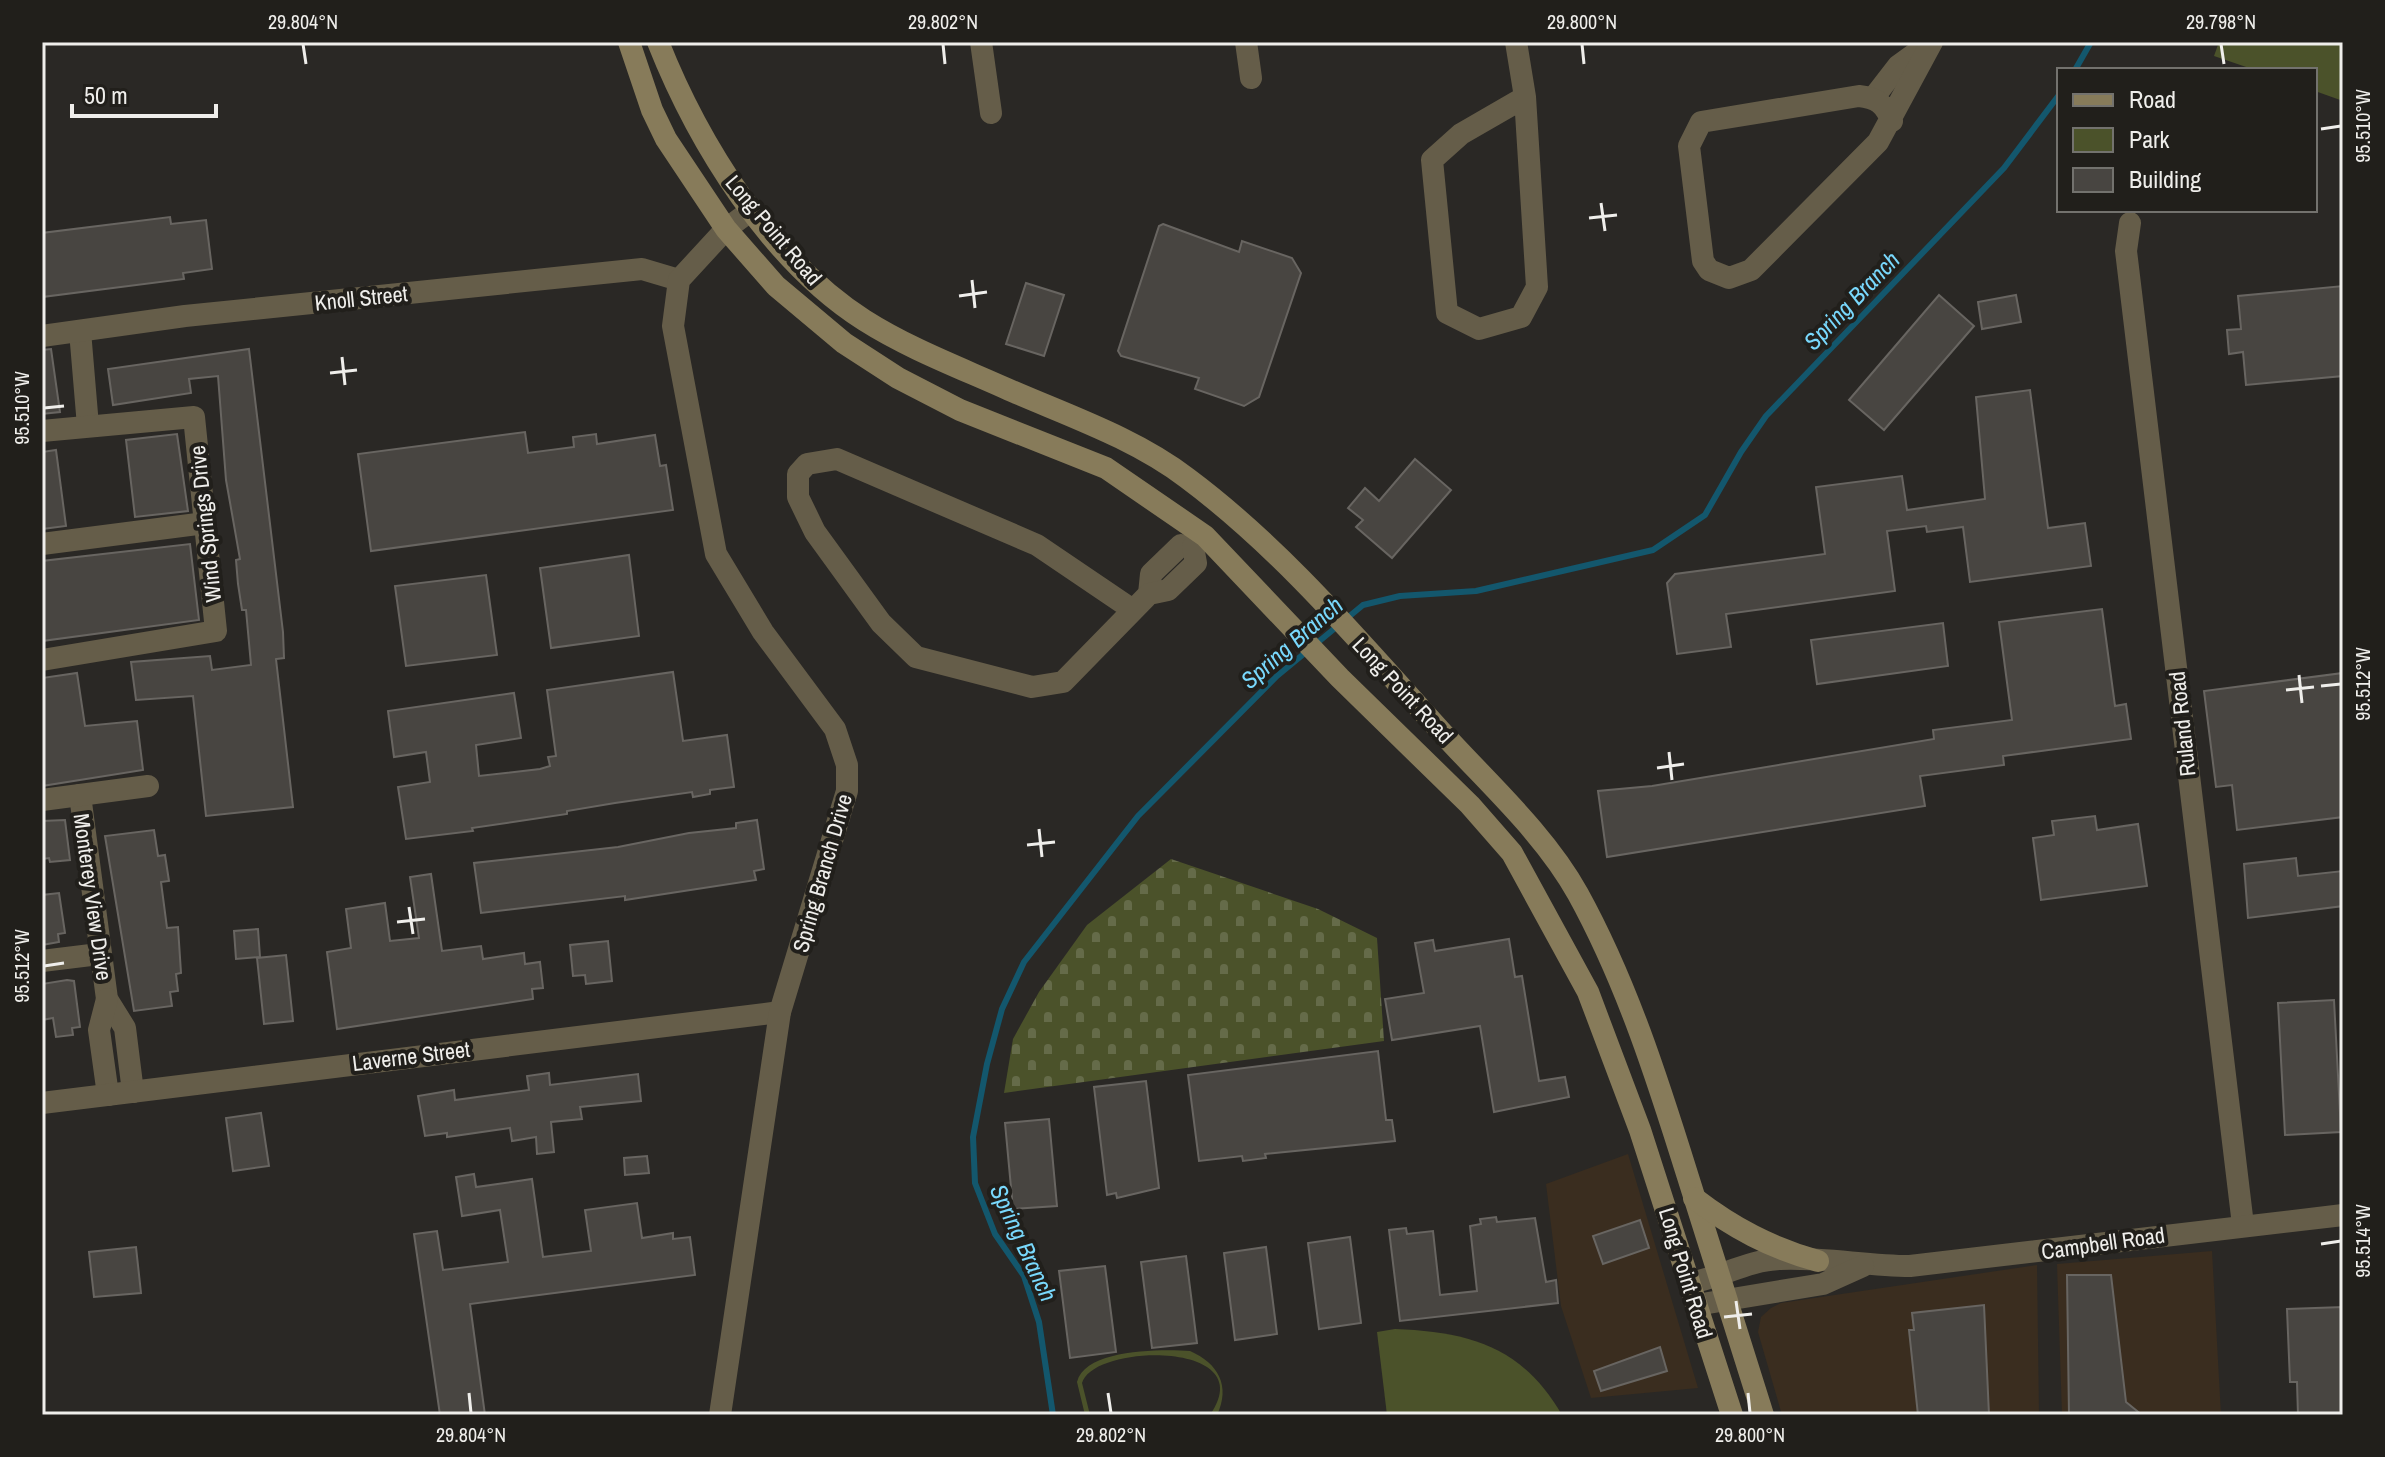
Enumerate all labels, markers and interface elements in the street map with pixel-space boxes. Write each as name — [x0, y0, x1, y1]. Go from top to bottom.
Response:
text: 29.804°N — [268, 8, 338, 35]
text: 29.802°N — [908, 8, 978, 35]
text: 29.800°N — [1547, 8, 1617, 35]
text: 29.798°N — [2186, 8, 2256, 35]
scale bar — [72, 68, 216, 118]
legend — [2057, 68, 2317, 212]
text: 50 m — [84, 79, 128, 111]
text: Road — [2129, 83, 2176, 115]
text: 95.510°W — [2349, 89, 2376, 163]
text: Park — [2129, 123, 2170, 155]
text: Building — [2129, 163, 2201, 195]
street label: Long Point Road — [719, 168, 829, 292]
water label: Spring Branch — [1796, 244, 1906, 357]
street label: Knoll Street — [313, 278, 409, 318]
text: 95.510°W — [8, 371, 35, 445]
street label: Wind Springs Drive — [182, 444, 228, 604]
water label: Spring Branch — [1233, 589, 1349, 696]
street label: Long Point Road — [1346, 630, 1460, 750]
text: 95.512°W — [2349, 647, 2376, 721]
street label: Ruland Road — [2162, 670, 2202, 778]
street label: Spring Branch Drive — [785, 790, 859, 956]
street label: Monterey View Drive — [66, 812, 120, 982]
text: 95.512°W — [8, 929, 35, 1003]
street label: Laverne Street — [350, 1034, 472, 1078]
water label: Spring Branch — [983, 1179, 1065, 1306]
street label: Long Point Road — [1652, 1204, 1720, 1342]
text: 95.514°W — [2349, 1204, 2376, 1278]
street label: Campbell Road — [2039, 1219, 2167, 1267]
text: 29.804°N — [436, 1421, 506, 1448]
text: 29.802°N — [1076, 1421, 1146, 1448]
text: 29.800°N — [1715, 1421, 1785, 1448]

